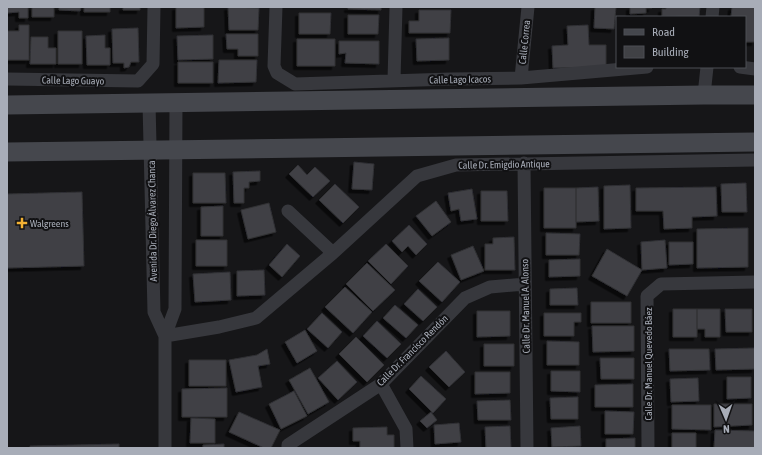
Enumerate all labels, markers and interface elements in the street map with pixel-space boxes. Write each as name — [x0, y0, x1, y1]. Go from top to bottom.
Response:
legend — [616, 16, 746, 68]
street label: Calle Correa — [517, 19, 532, 65]
text: Road — [652, 25, 675, 39]
text: Building — [652, 45, 690, 59]
street label: Calle Lago Icacos — [429, 73, 491, 86]
street label: Calle Lago Guayo — [42, 74, 105, 87]
street label: Calle Dr. Emigdio Antique — [458, 158, 550, 171]
street label: Avenida Dr. Diego Álvarez Chanca — [146, 160, 159, 282]
marker: Walgreens — [17, 218, 27, 228]
place label: Walgreens — [30, 218, 69, 229]
street label: Calle Dr. Manuel A. Alonso — [519, 258, 532, 353]
street label: Calle Dr. Manuel Quevedo Báez — [643, 307, 654, 421]
street label: Calle Dr. Francisco Rendón — [375, 313, 450, 388]
north arrow — [706, 399, 746, 439]
text: N — [723, 423, 730, 435]

